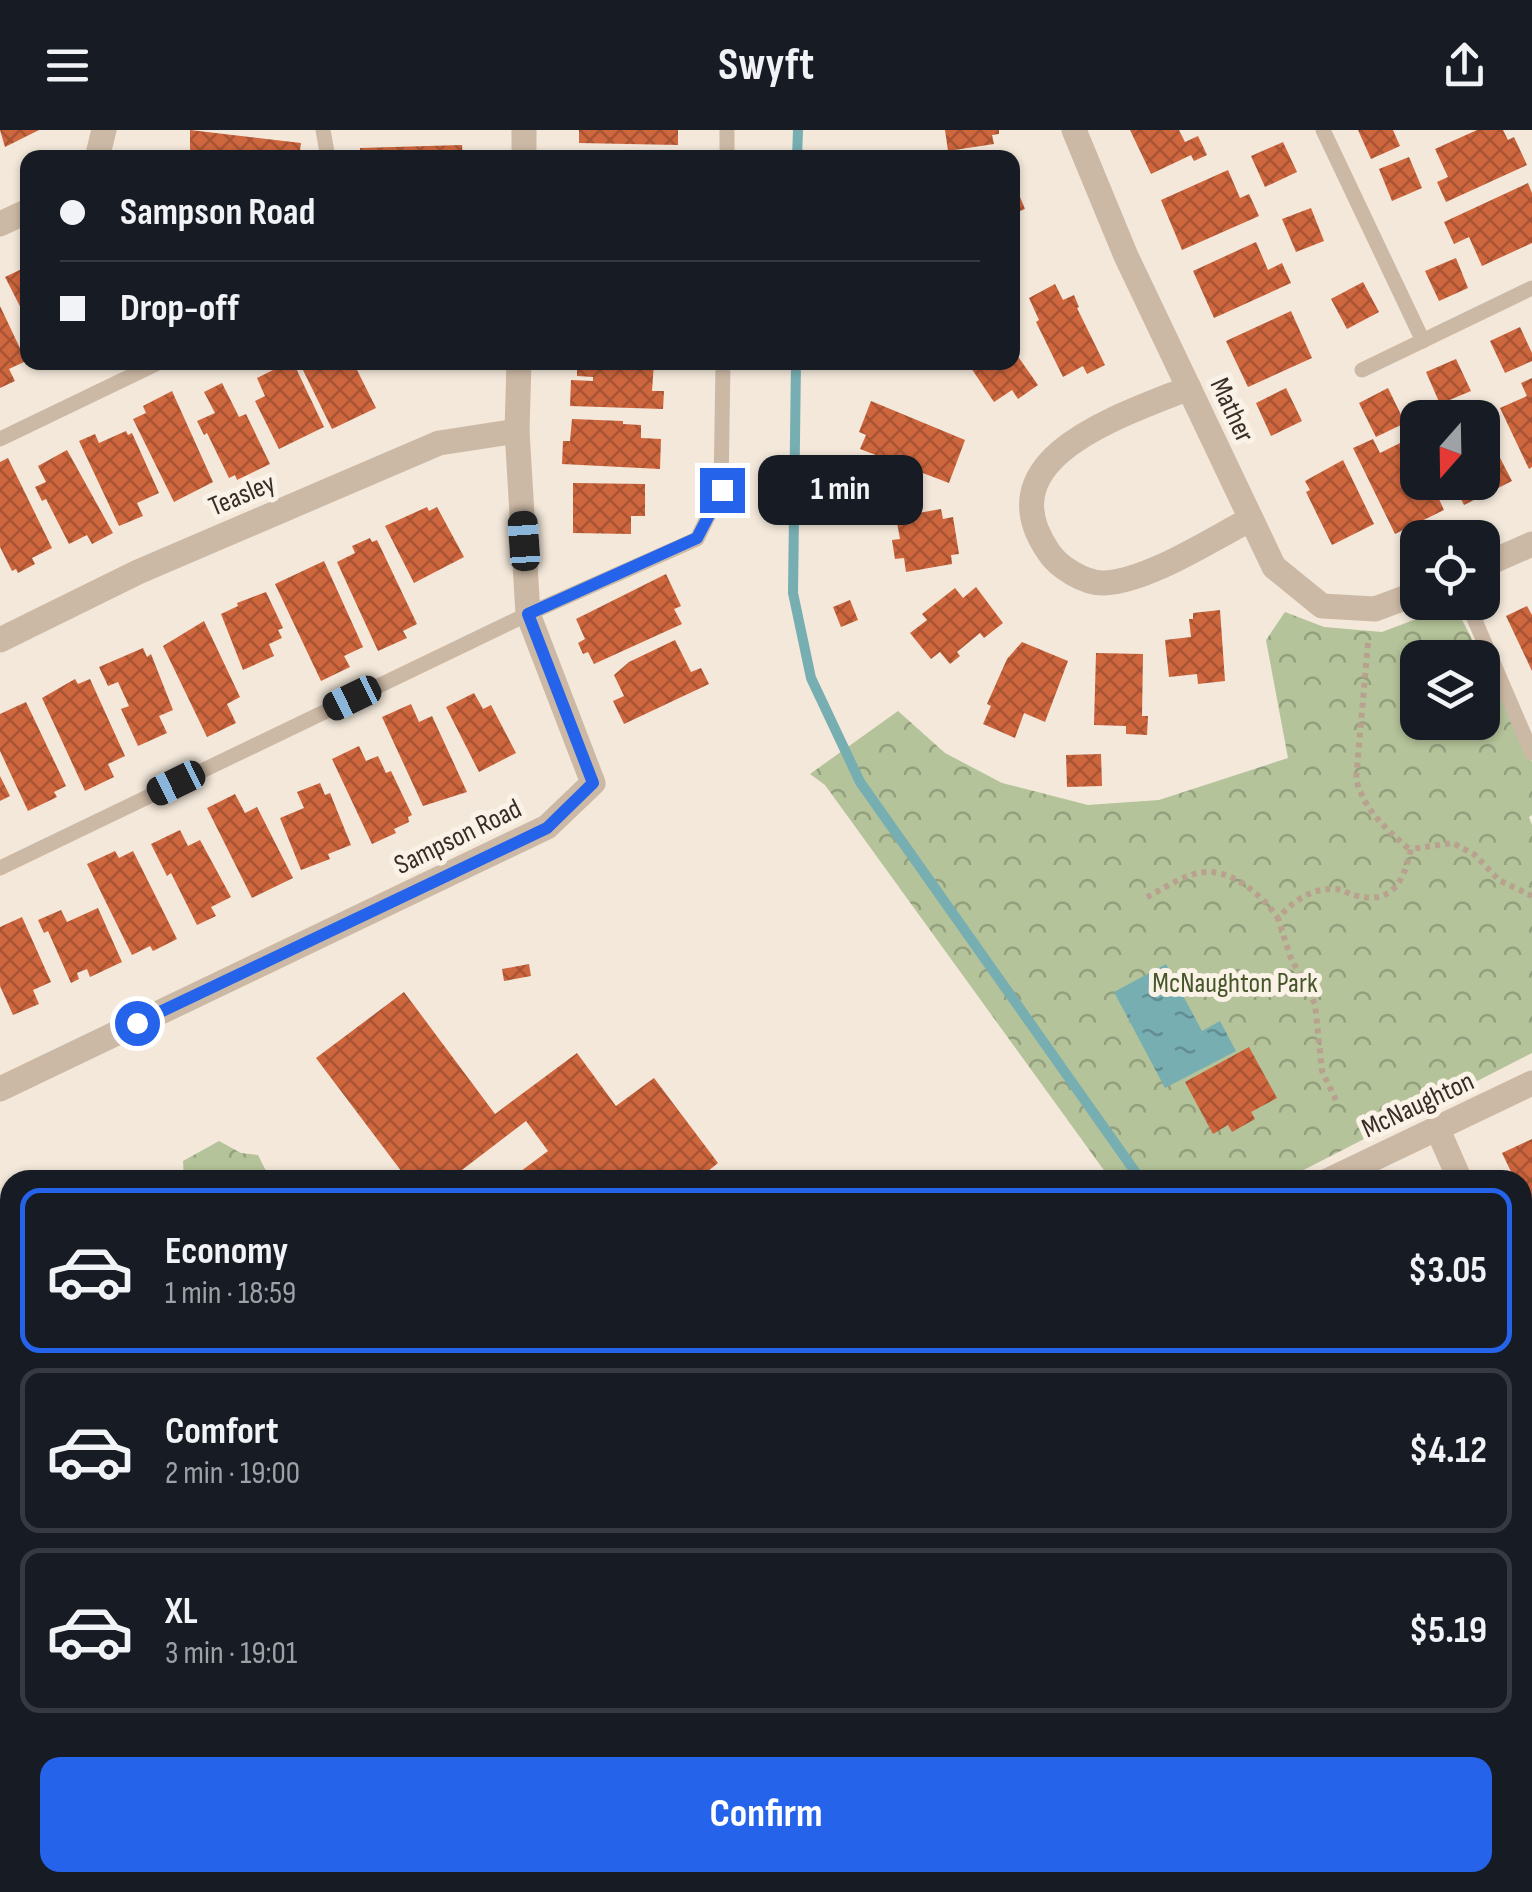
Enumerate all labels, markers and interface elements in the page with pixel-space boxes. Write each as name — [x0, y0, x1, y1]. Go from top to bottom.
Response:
icon: menu — [40, 38, 95, 93]
text: Swyft — [718, 38, 814, 93]
icon: share — [1437, 38, 1492, 93]
text: Sampson Road — [120, 190, 315, 235]
text: Drop-off — [120, 286, 239, 331]
street label: Mather — [1203, 373, 1261, 447]
north arrow — [1400, 400, 1500, 500]
map controls — [1400, 400, 1500, 740]
callout: 1 min — [757, 455, 922, 525]
street label: Teasley — [204, 466, 280, 524]
route end — [700, 468, 745, 513]
text: 1 min — [811, 470, 870, 509]
car — [507, 510, 541, 572]
button: locate — [1400, 520, 1500, 620]
button: layers — [1400, 640, 1500, 740]
car — [318, 671, 386, 725]
car — [142, 756, 210, 810]
street label: Sampson Road — [389, 792, 527, 882]
park label: McNaughton Park — [1152, 967, 1318, 1000]
route start — [115, 1001, 160, 1046]
street label: McNaughton — [1357, 1065, 1479, 1145]
icon: car — [45, 1226, 135, 1316]
text: Economy — [165, 1229, 288, 1274]
text: $3.05 — [1408, 1248, 1487, 1293]
text: 1 min · 18:59 — [165, 1274, 296, 1313]
icon: car — [45, 1406, 135, 1496]
text: Comfort — [165, 1409, 279, 1454]
text: $4.12 — [1409, 1428, 1487, 1473]
text: 2 min · 19:00 — [165, 1454, 300, 1493]
icon: car — [45, 1586, 135, 1676]
text: XL — [165, 1589, 198, 1634]
text: $5.19 — [1409, 1608, 1487, 1653]
text: 3 min · 19:01 — [165, 1634, 297, 1673]
button: Confirm — [40, 1757, 1492, 1872]

